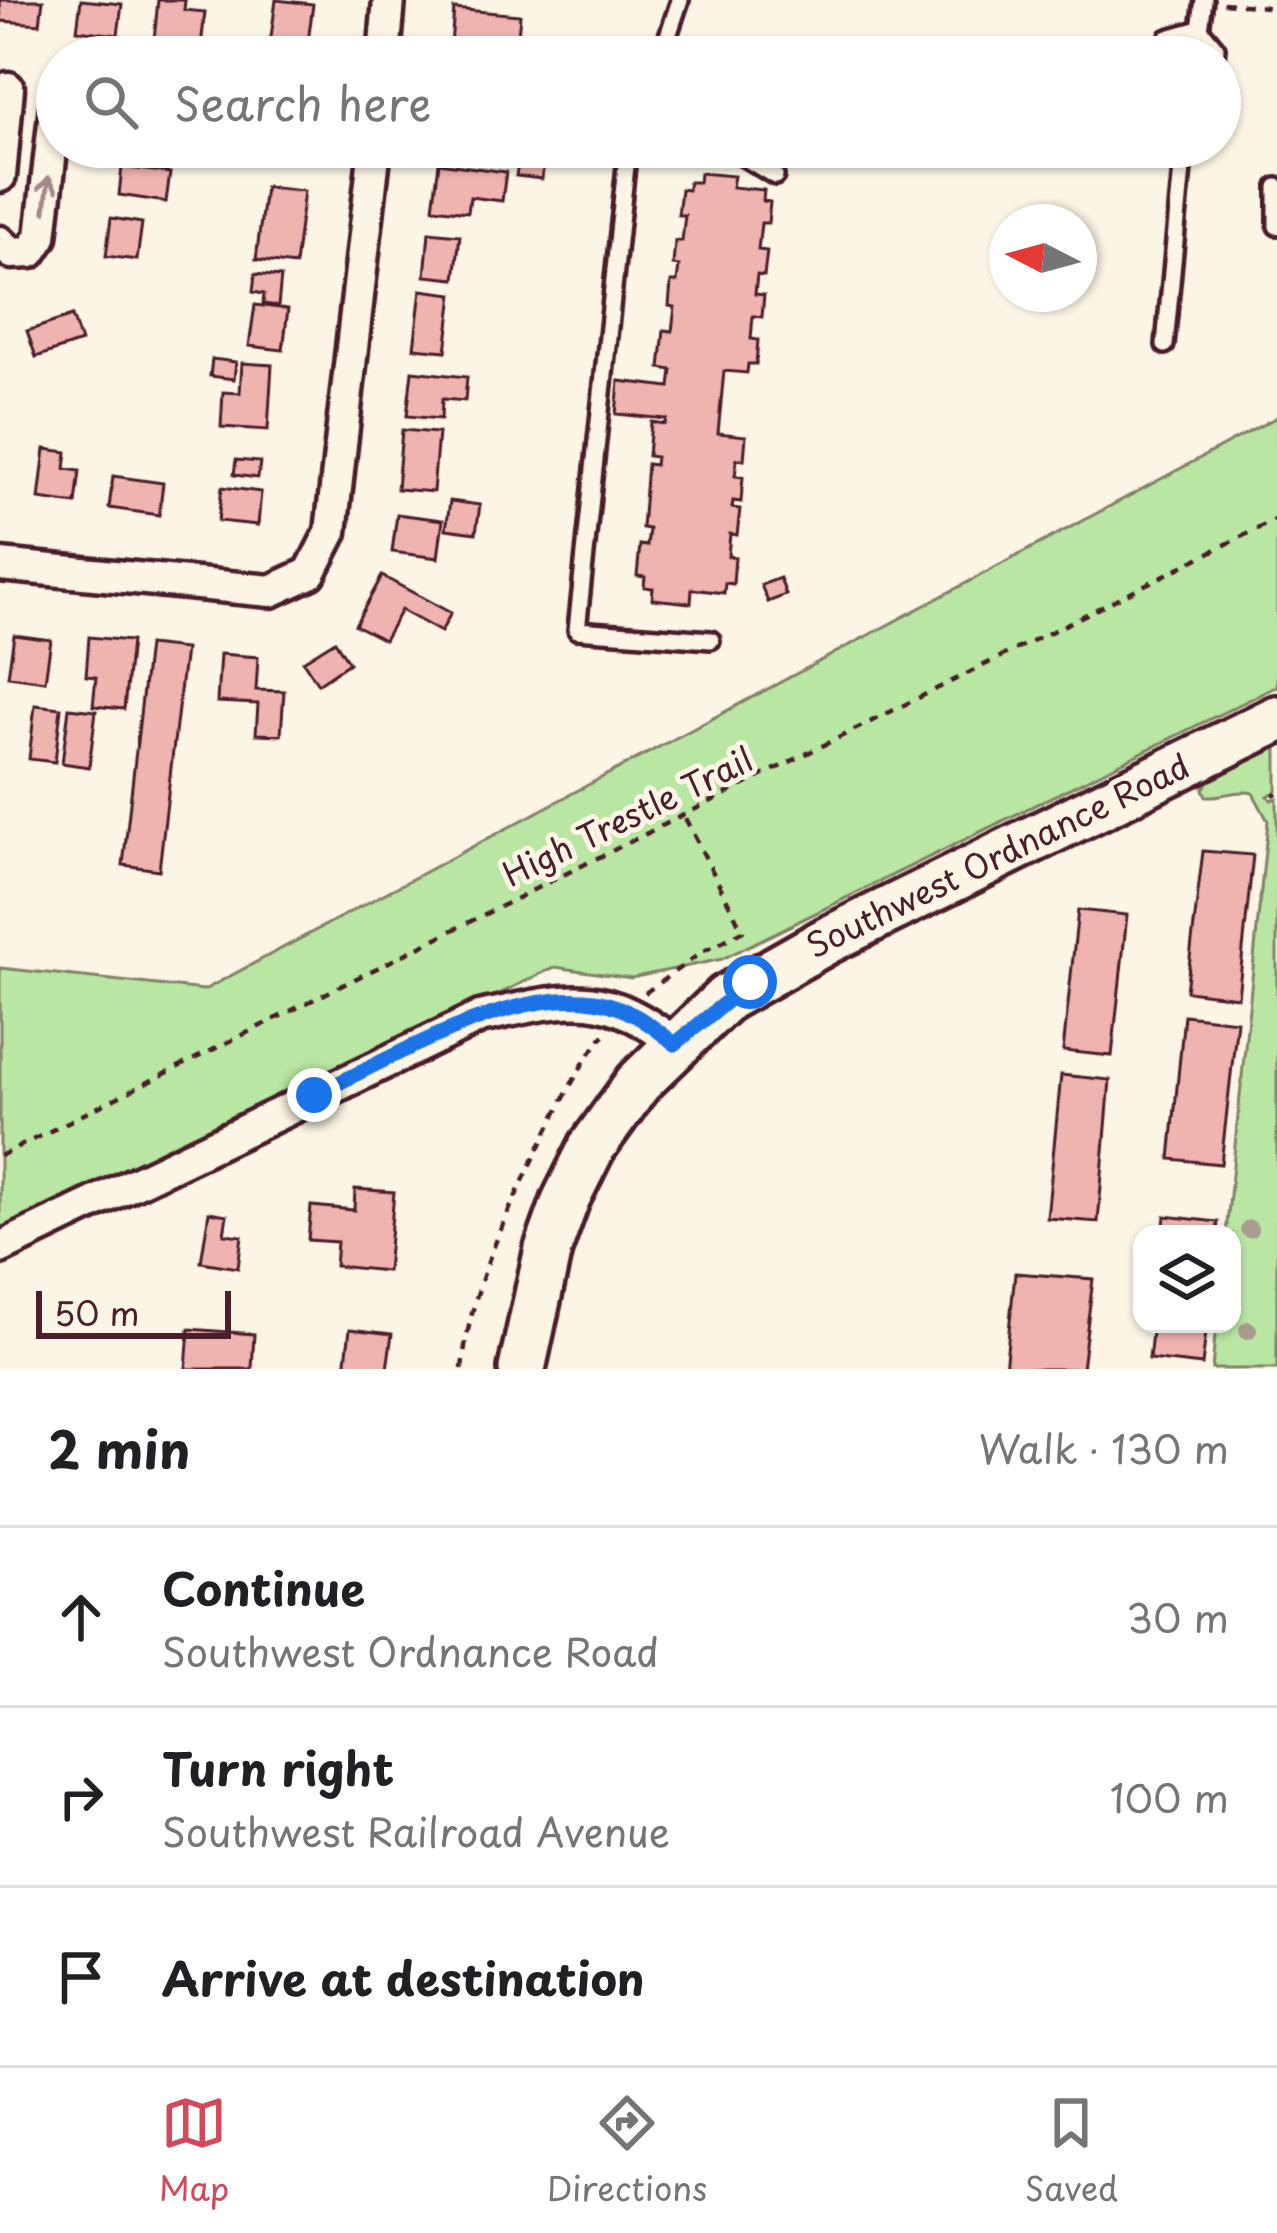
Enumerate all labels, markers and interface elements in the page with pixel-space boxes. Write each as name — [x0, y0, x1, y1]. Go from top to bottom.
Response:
search box — [36, 36, 1241, 168]
text: Search here — [174, 68, 431, 136]
icon: search — [78, 69, 144, 135]
one-way arrow — [36, 175, 58, 214]
north arrow — [989, 204, 1097, 312]
street label: High Trestle Trail — [493, 733, 761, 898]
street label: Southwest Ordnance Road — [797, 740, 1197, 969]
route start — [723, 955, 777, 1009]
route end — [287, 1068, 341, 1122]
map controls — [1133, 1225, 1241, 1333]
button: layers — [1133, 1225, 1241, 1333]
scale bar — [36, 1285, 231, 1338]
text: 50 m — [54, 1287, 140, 1337]
text: 2 min — [48, 1409, 190, 1486]
text: Walk · 130 m — [979, 1418, 1229, 1477]
text: Continue — [162, 1553, 365, 1621]
icon: ahead — [48, 1584, 114, 1650]
text: 30 m — [1126, 1587, 1229, 1646]
text: Southwest Ordnance Road — [162, 1621, 659, 1680]
text: Turn right — [162, 1733, 394, 1801]
icon: right — [48, 1764, 114, 1830]
text: 100 m — [1110, 1767, 1229, 1826]
text: Southwest Railroad Avenue — [162, 1801, 670, 1860]
text: Arrive at destination — [162, 1943, 645, 2011]
icon: arrive — [48, 1944, 114, 2010]
tab: Map — [159, 2090, 229, 2212]
tab: Directions — [547, 2090, 707, 2212]
tab: Saved — [1025, 2090, 1118, 2212]

